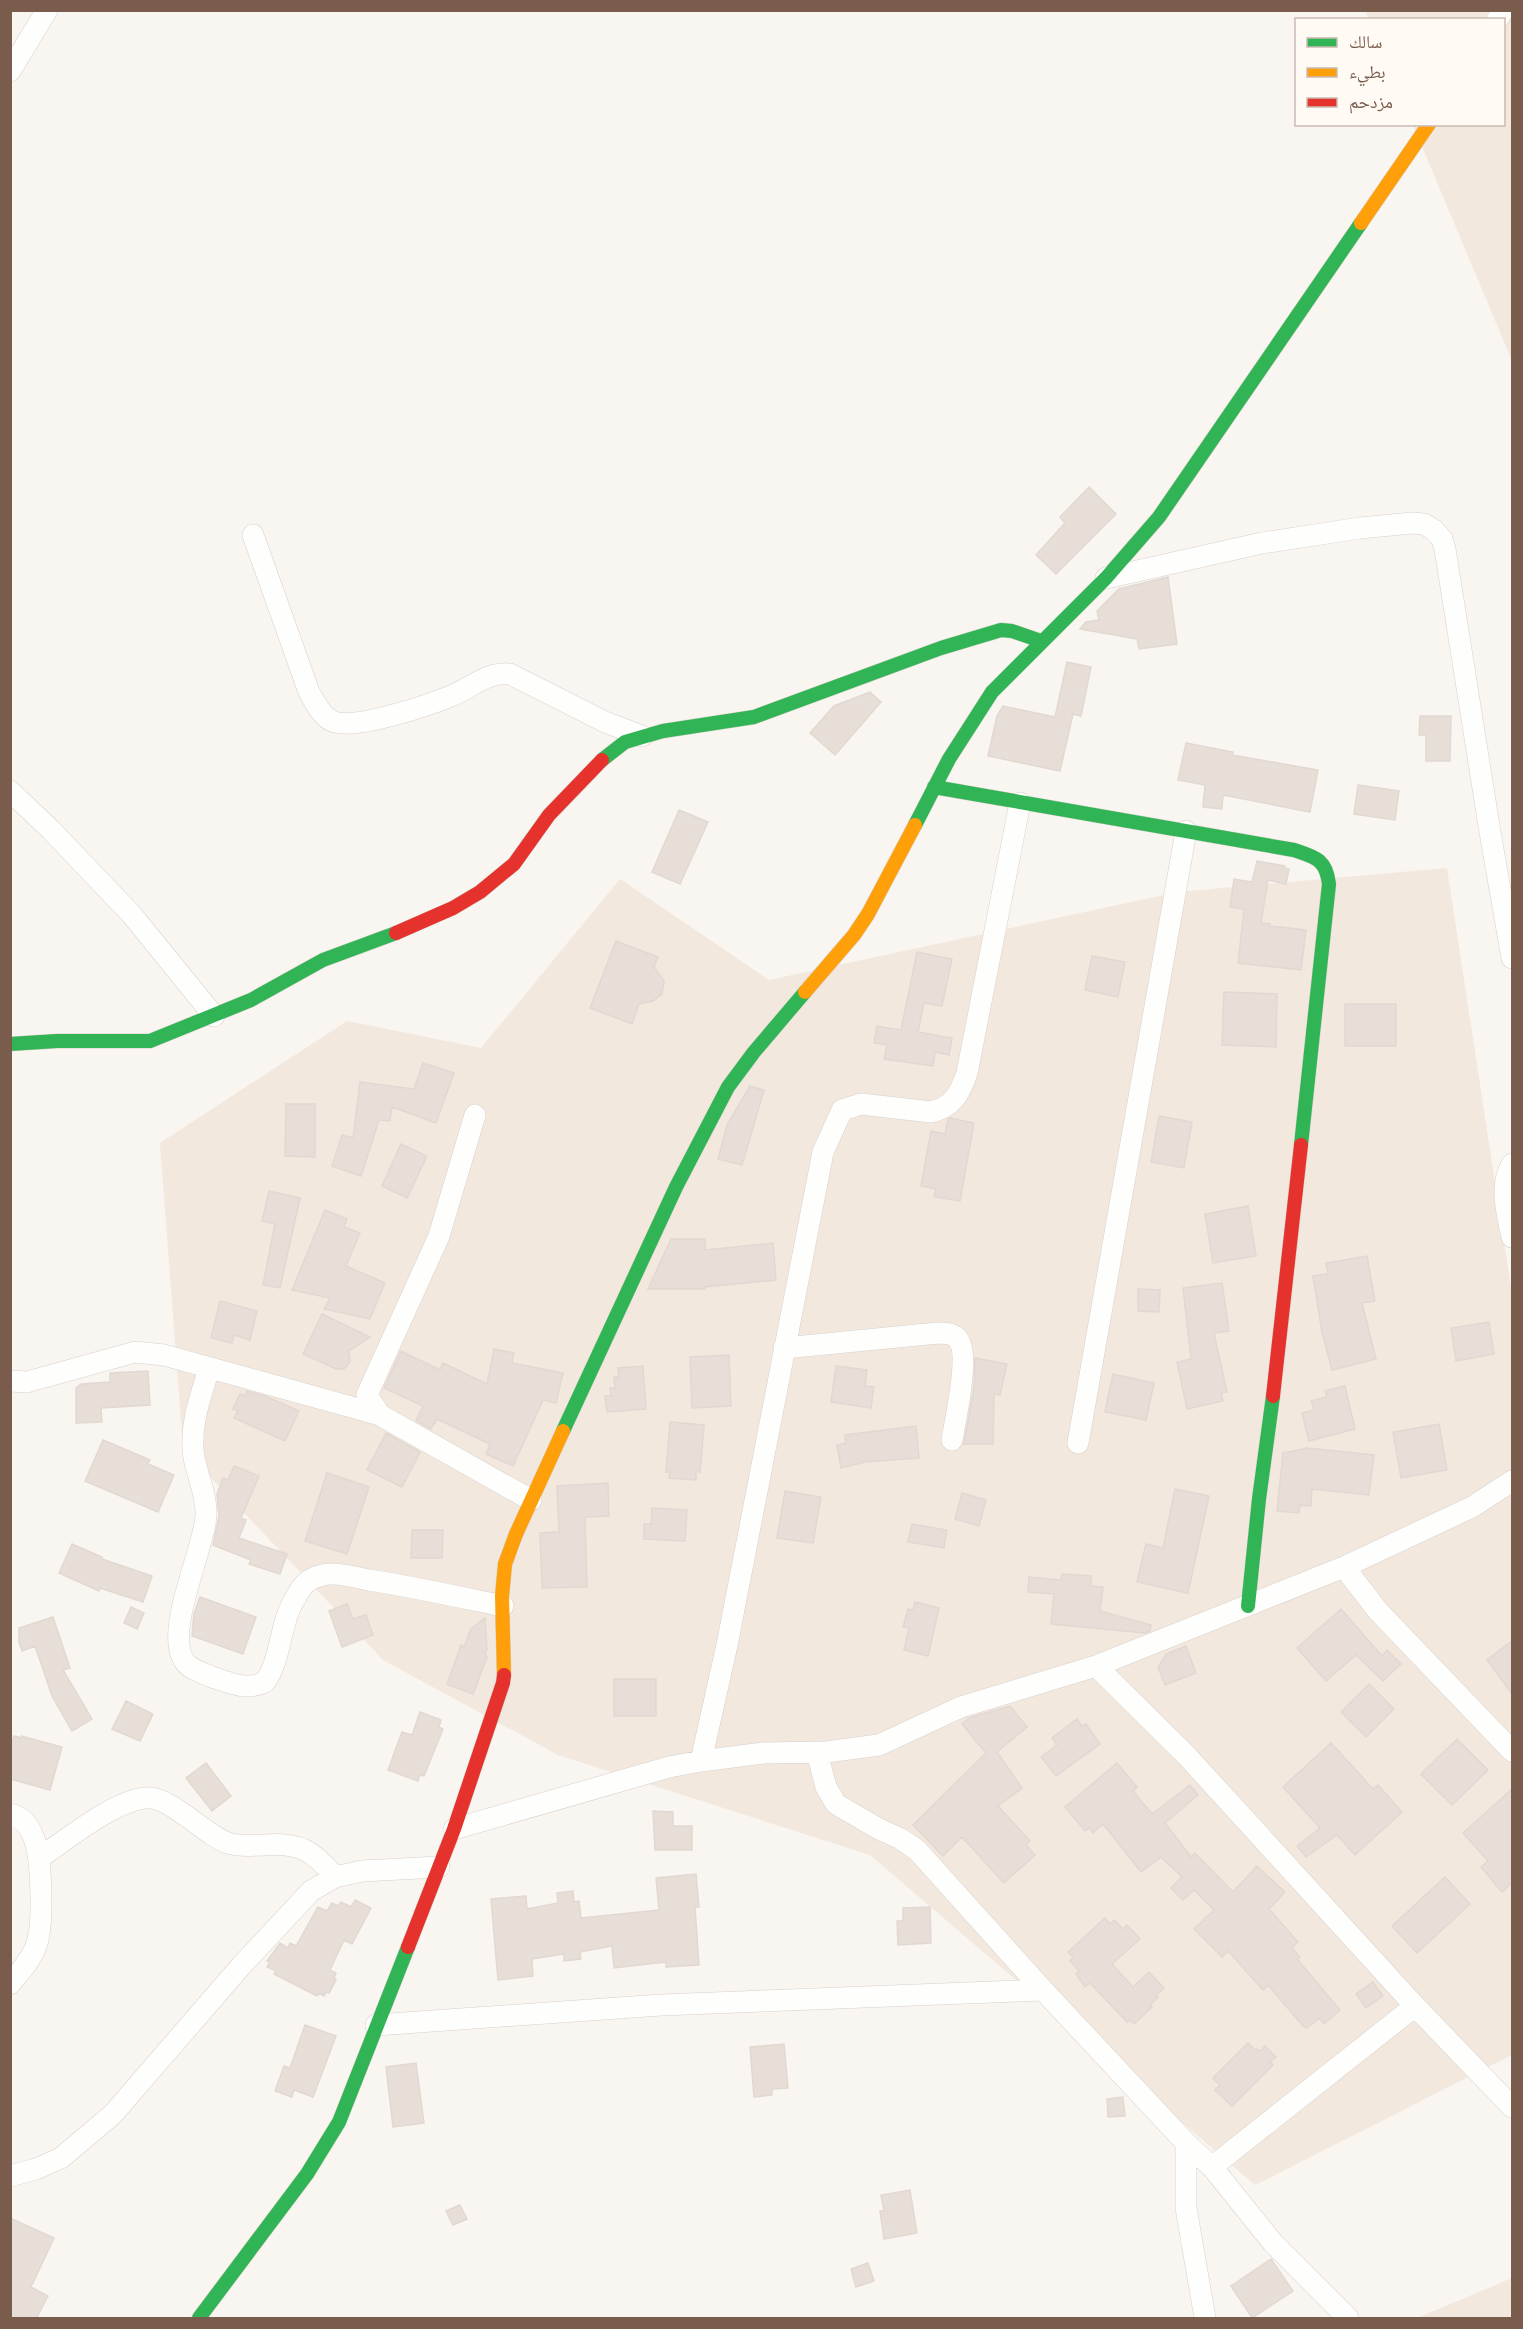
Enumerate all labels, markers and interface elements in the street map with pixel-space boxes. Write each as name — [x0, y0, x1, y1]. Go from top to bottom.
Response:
legend — [1295, 18, 1505, 126]
text: سالك — [1349, 31, 1382, 52]
text: بطيء — [1349, 61, 1386, 87]
text: مزدحم — [1349, 91, 1393, 114]

